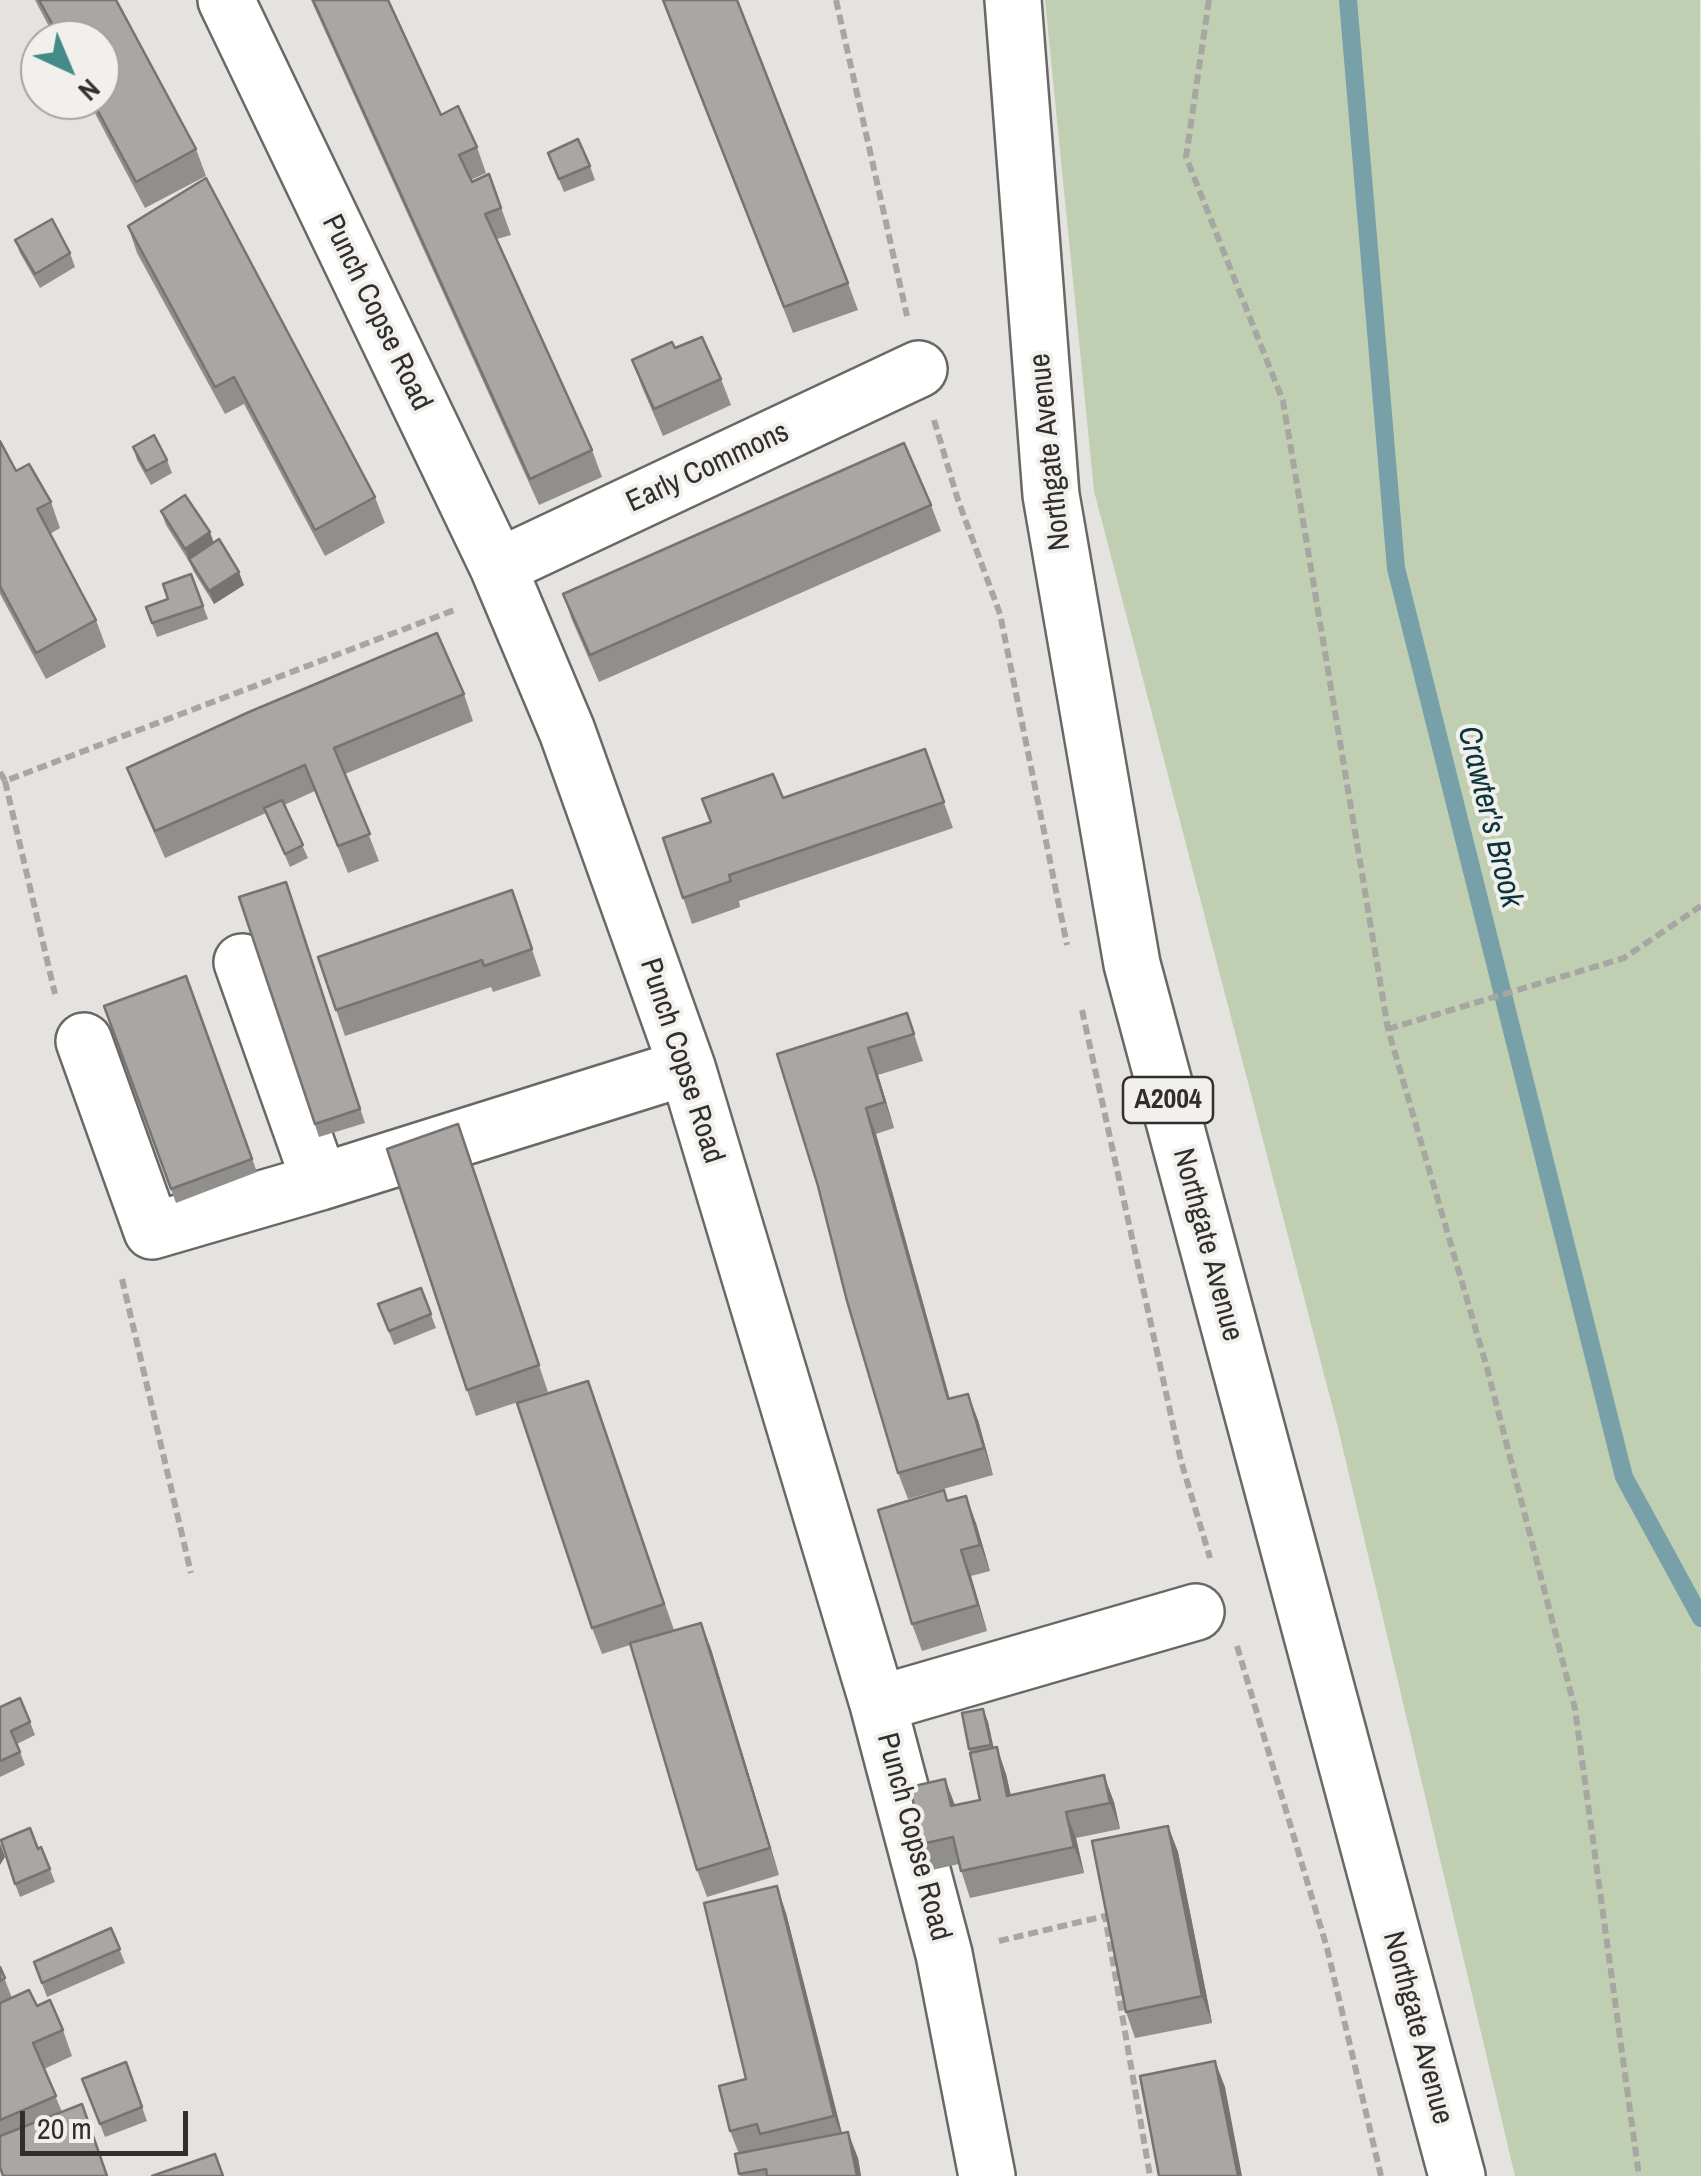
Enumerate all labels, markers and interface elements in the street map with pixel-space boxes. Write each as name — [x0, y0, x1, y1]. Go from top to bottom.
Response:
north arrow — [20, 20, 120, 120]
text: N — [70, 71, 109, 110]
street label: Punch Copse Road — [313, 209, 439, 417]
street label: Northgate Avenue — [1023, 352, 1079, 552]
street label: Early Commons — [621, 415, 795, 521]
water label: Crawter's Brook — [1448, 722, 1530, 912]
street label: Punch Copse Road — [631, 954, 731, 1168]
road number: A2004 — [1123, 1077, 1213, 1123]
street label: Northgate Avenue — [1164, 1145, 1250, 1345]
street label: Punch Copse Road — [868, 1729, 958, 1945]
street label: Northgate Avenue — [1374, 1928, 1460, 2128]
scale bar — [25, 2091, 192, 2153]
text: 20 m — [37, 2108, 92, 2148]

